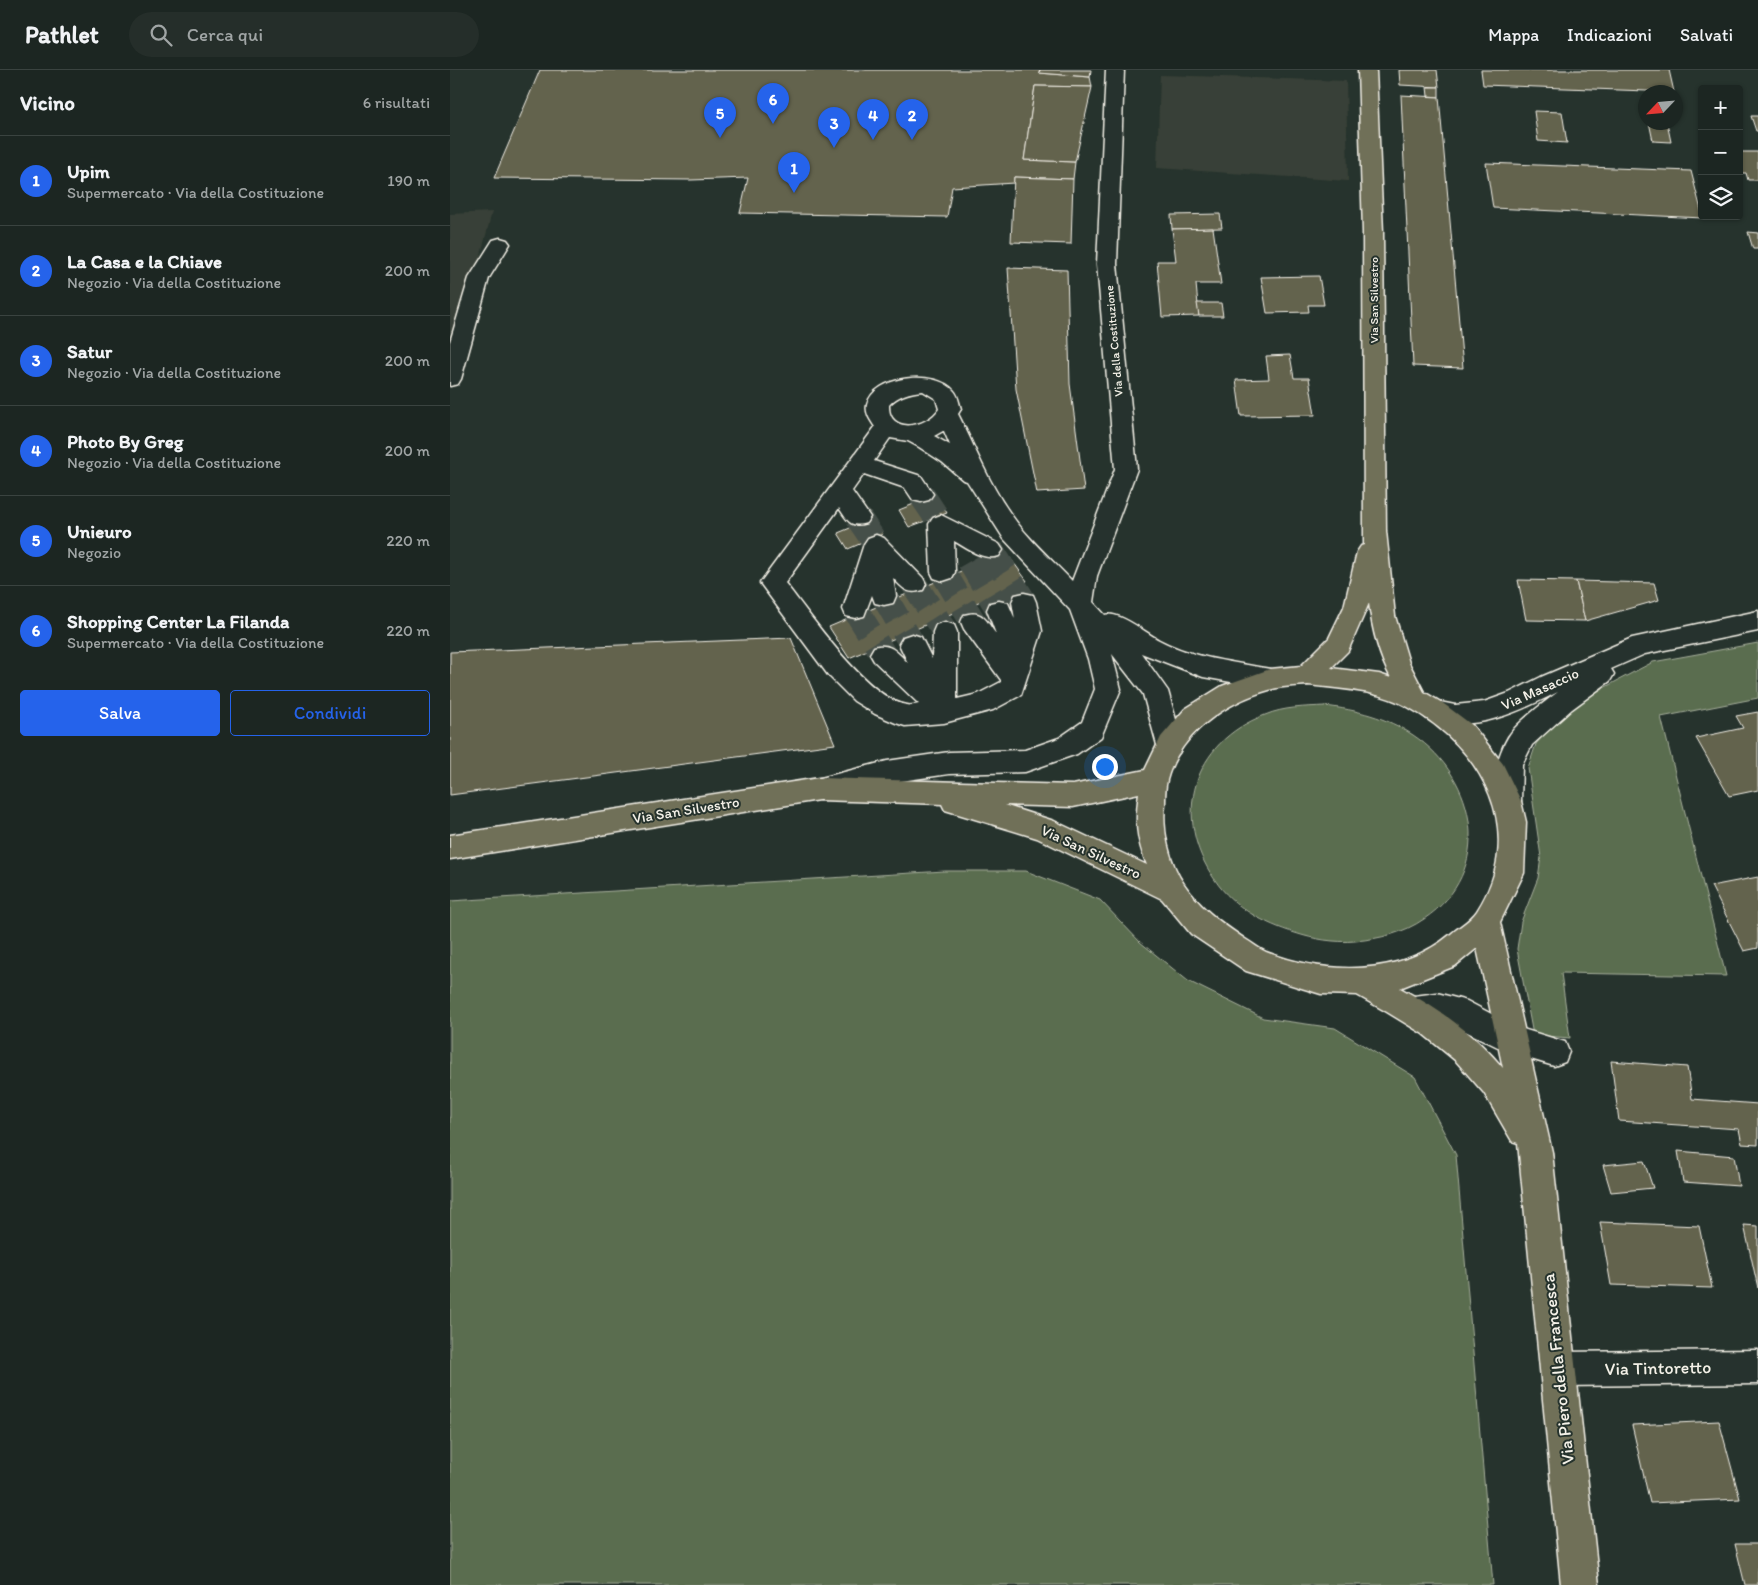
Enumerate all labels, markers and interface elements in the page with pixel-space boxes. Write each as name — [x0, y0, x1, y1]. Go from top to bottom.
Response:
search box — [129, 12, 479, 57]
text: Pathlet — [25, 20, 99, 49]
icon: search — [147, 21, 175, 49]
text: Cerca qui — [187, 23, 263, 46]
text: Mappa — [1488, 24, 1539, 46]
text: Indicazioni — [1567, 24, 1652, 46]
text: Salvati — [1680, 24, 1733, 46]
pin: 6 — [757, 83, 789, 124]
north arrow — [1638, 85, 1683, 130]
map controls — [1698, 85, 1743, 220]
button: + — [1698, 85, 1743, 130]
text: Vicino — [20, 90, 75, 115]
text: 6 risultati — [363, 93, 430, 112]
pin: 5 — [704, 97, 736, 138]
pin: 4 — [857, 99, 889, 140]
pin: 2 — [896, 99, 928, 140]
pin: 3 — [818, 107, 850, 148]
button: − — [1698, 130, 1743, 175]
pin: 1 — [778, 152, 810, 193]
text: Upim — [67, 160, 110, 183]
text: 1 — [32, 171, 40, 190]
text: 190 m — [387, 171, 430, 190]
button: layers — [1698, 175, 1743, 220]
text: Supermercato · Via della Costituzione — [67, 183, 324, 202]
text: La Casa e la Chiave — [67, 250, 222, 273]
street label: Via San Silvestro — [1367, 257, 1381, 343]
text: 2 — [32, 261, 40, 280]
text: 200 m — [385, 261, 430, 280]
text: Negozio · Via della Costituzione — [67, 273, 281, 292]
street label: Via della Costituzione — [1102, 285, 1126, 397]
text: Satur — [67, 340, 112, 363]
text: 3 — [32, 351, 40, 370]
text: 200 m — [385, 351, 430, 370]
text: Negozio · Via della Costituzione — [67, 363, 281, 382]
text: Photo By Greg — [67, 430, 183, 453]
text: 4 — [31, 441, 41, 460]
text: 200 m — [385, 441, 430, 460]
text: Negozio · Via della Costituzione — [67, 453, 281, 472]
text: Unieuro — [67, 520, 132, 543]
text: 5 — [32, 531, 40, 550]
text: 220 m — [386, 531, 430, 550]
text: Negozio — [67, 543, 121, 562]
text: Shopping Center La Filanda — [67, 610, 289, 633]
text: 6 — [32, 621, 40, 640]
text: 220 m — [386, 621, 430, 640]
text: Supermercato · Via della Costituzione — [67, 633, 324, 652]
street label: Via Masaccio — [1498, 664, 1582, 714]
button: Salva — [20, 690, 220, 736]
button: Condividi — [230, 690, 430, 736]
your location — [1092, 754, 1118, 780]
street label: Via San Silvestro — [631, 793, 741, 827]
street label: Via San Silvestro — [1038, 821, 1144, 883]
street label: Via Piero della Francesca — [1537, 1272, 1579, 1466]
street label: Via Tintoretto — [1605, 1356, 1711, 1380]

